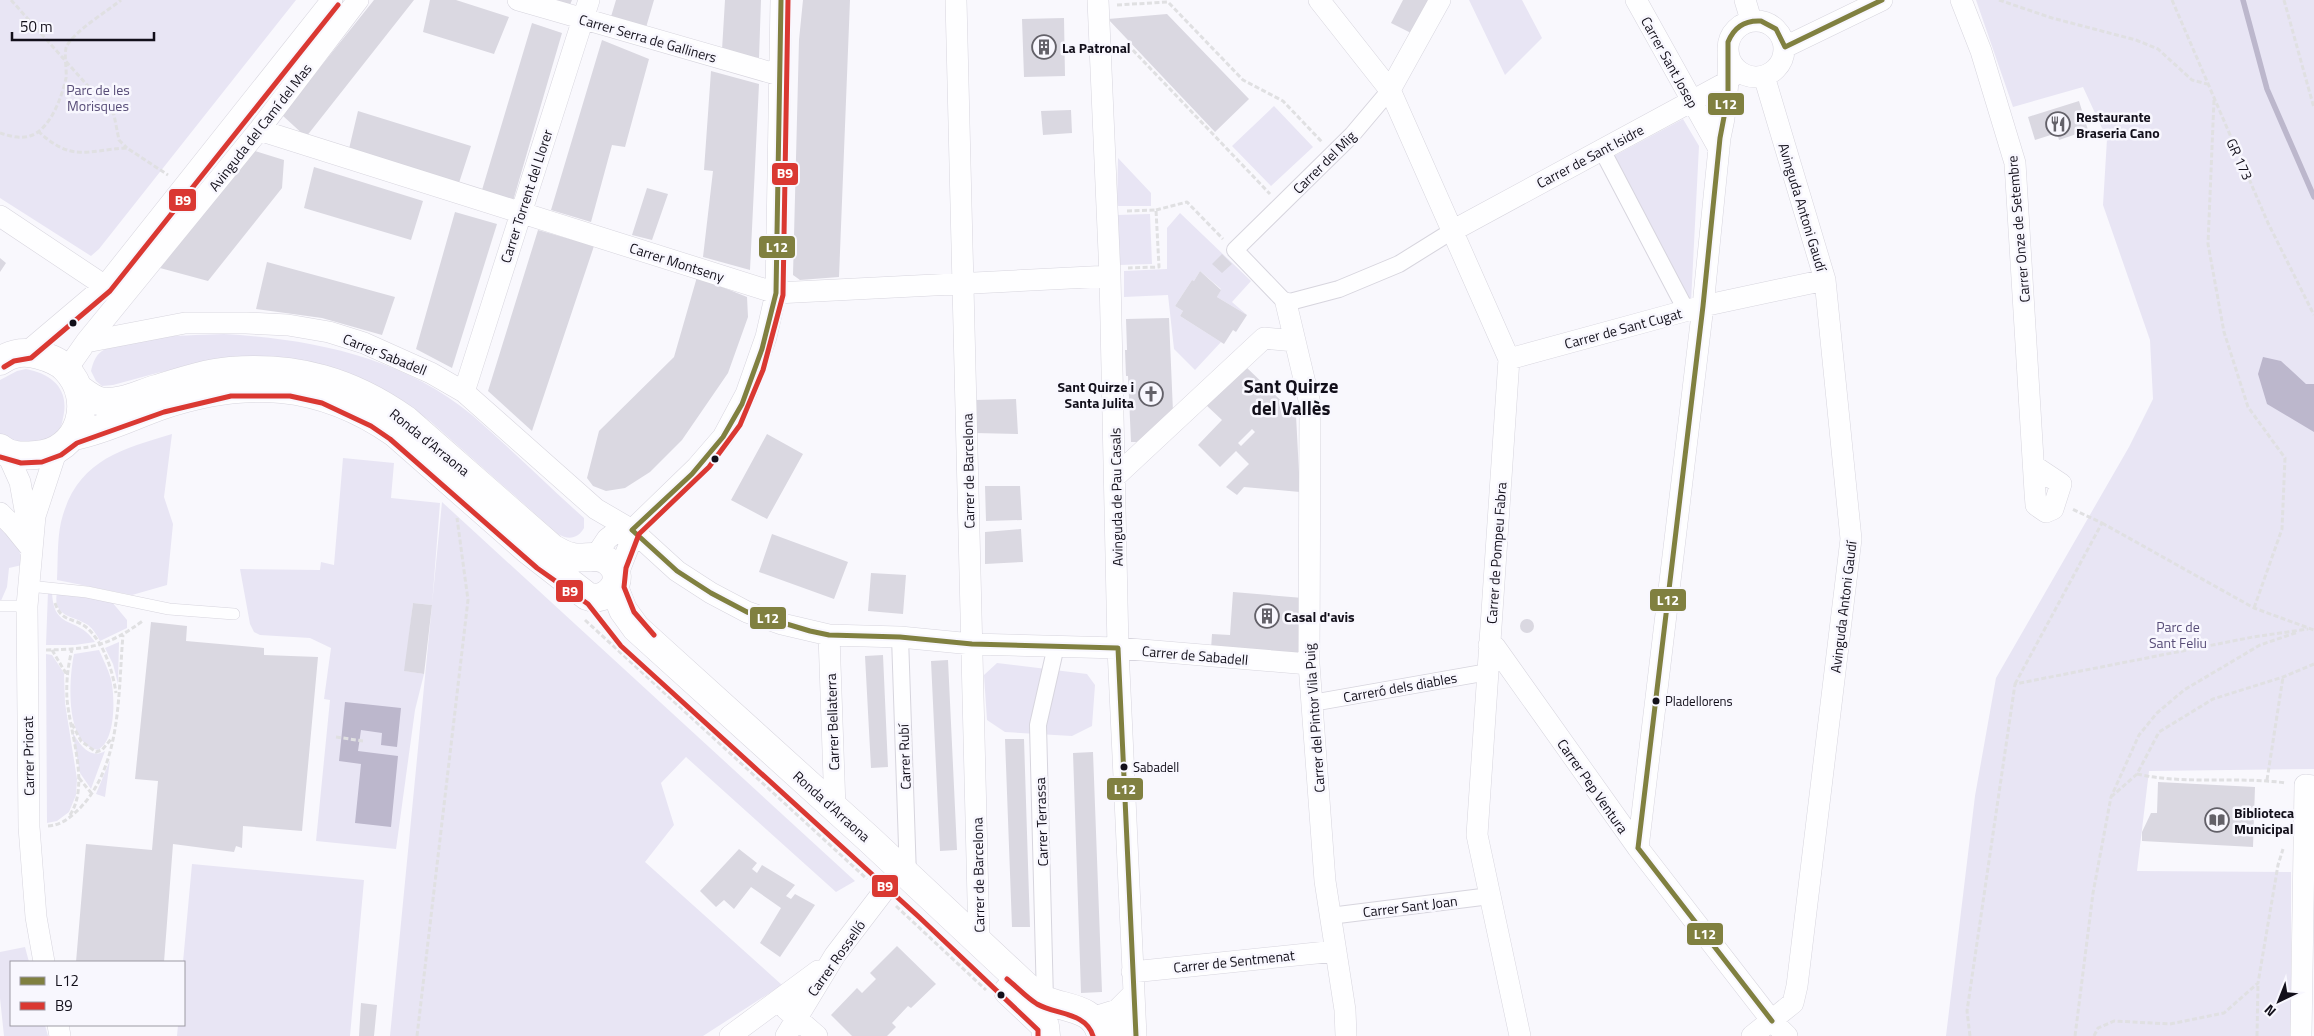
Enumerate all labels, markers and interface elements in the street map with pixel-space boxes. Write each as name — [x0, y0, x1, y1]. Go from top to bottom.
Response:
street label: Carrer Serra de Galliners — [577, 8, 719, 68]
scale bar — [12, 10, 155, 42]
street label: Carrer Sant Josep — [1636, 12, 1704, 112]
text: 50 m — [20, 15, 53, 38]
building icon: La Patronal — [1031, 34, 1057, 60]
place label: La Patronal — [1062, 37, 1131, 58]
street label: Avinguda del Camí del Mas — [203, 59, 317, 195]
park label: Parc de les Morisques — [66, 79, 130, 116]
line badge: L12 — [1707, 92, 1745, 116]
text: L12 — [1715, 93, 1737, 114]
place label: Restaurante Braseria Cano — [2076, 106, 2160, 143]
restaurant icon: Restaurante Braseria Cano — [2045, 111, 2071, 137]
street label: Carrer de Sant Isidre — [1533, 119, 1647, 193]
street label: Carrer Torrent del Llorer — [494, 126, 558, 266]
street label: Carrer del Mig — [1288, 126, 1360, 198]
street label: GR 173 — [2221, 135, 2259, 183]
street label: Avinguda Antoni Gaudí — [1774, 140, 1833, 274]
street label: Carrer Onze de Setembre — [2001, 155, 2035, 303]
line badge: B9 — [771, 162, 799, 186]
text: B9 — [777, 162, 793, 183]
line badge: B9 — [168, 188, 197, 212]
text: B9 — [175, 189, 191, 210]
line badge: L12 — [758, 235, 796, 259]
text: L12 — [766, 236, 788, 257]
street label: Carrer Montseny — [627, 237, 727, 287]
street label: Carrer de Sant Cugat — [1562, 302, 1684, 354]
unlabelled marker — [68, 318, 78, 328]
street label: Carrer Sabadell — [340, 328, 430, 380]
district label: Sant Quirze del Vallès — [1244, 371, 1339, 422]
place label: Sant Quirze i Santa Julita — [1057, 376, 1134, 413]
church icon: Sant Quirze i Santa Julita — [1138, 381, 1164, 407]
street label: Ronda d'Arraona — [385, 403, 475, 481]
street label: Carrer de Barcelona — [956, 413, 980, 529]
street label: Avinguda de Pau Casals — [1104, 427, 1128, 567]
unlabelled marker — [710, 454, 720, 464]
street label: Carrer de Pompeu Fabra — [1481, 481, 1511, 625]
street label: Avinguda Antoni Gaudí — [1824, 539, 1862, 674]
line badge: B9 — [555, 579, 584, 603]
text: B9 — [562, 580, 578, 601]
line badge: L12 — [1649, 588, 1687, 612]
text: L12 — [1657, 589, 1679, 610]
building icon: Casal d'avis — [1254, 603, 1280, 629]
line badge: L12 — [749, 606, 787, 630]
place label: Casal d'avis — [1284, 606, 1355, 627]
text: L12 — [757, 607, 779, 628]
park label: Parc de Sant Feliu — [2149, 616, 2207, 653]
street label: Carrer de Sabadell — [1141, 640, 1249, 670]
street label: Carrer del Pintor Vila Puig — [1298, 643, 1330, 793]
street label: Carreró dels diables — [1341, 667, 1459, 707]
street label: Carrer Bellaterra — [820, 673, 844, 771]
place label: Pladellorens — [1665, 691, 1733, 711]
marker: Pladellorens — [1651, 696, 1661, 706]
street label: Carrer Priorat — [17, 716, 39, 796]
street label: Carrer Rubí — [892, 723, 916, 790]
street label: Carrer Pep Ventura — [1552, 734, 1634, 838]
place label: Sabadell — [1133, 757, 1179, 777]
marker: Sabadell — [1119, 762, 1129, 772]
street label: Ronda d'Arraona — [789, 766, 875, 846]
street label: Carrer Terrassa — [1029, 777, 1053, 867]
line badge: L12 — [1106, 777, 1144, 801]
text: L12 — [1114, 778, 1136, 799]
place label: Biblioteca Municipal — [2234, 802, 2294, 839]
library icon: Biblioteca Municipal — [2204, 807, 2230, 833]
street label: Carrer de Barcelona — [966, 817, 990, 933]
line badge: B9 — [871, 874, 899, 898]
text: B9 — [877, 875, 893, 896]
street label: Carrer Sant Joan — [1361, 890, 1459, 922]
street label: Carrer Rosselló — [802, 916, 870, 1000]
line badge: L12 — [1686, 922, 1724, 946]
text: L12 — [1694, 923, 1716, 944]
street label: Carrer de Sentmenat — [1172, 944, 1296, 978]
legend — [10, 961, 185, 1026]
text: L12 — [55, 969, 79, 992]
north arrow — [2254, 976, 2304, 1026]
unlabelled marker — [996, 990, 1006, 1000]
text: B9 — [55, 994, 73, 1017]
text: N — [2259, 1000, 2281, 1022]

